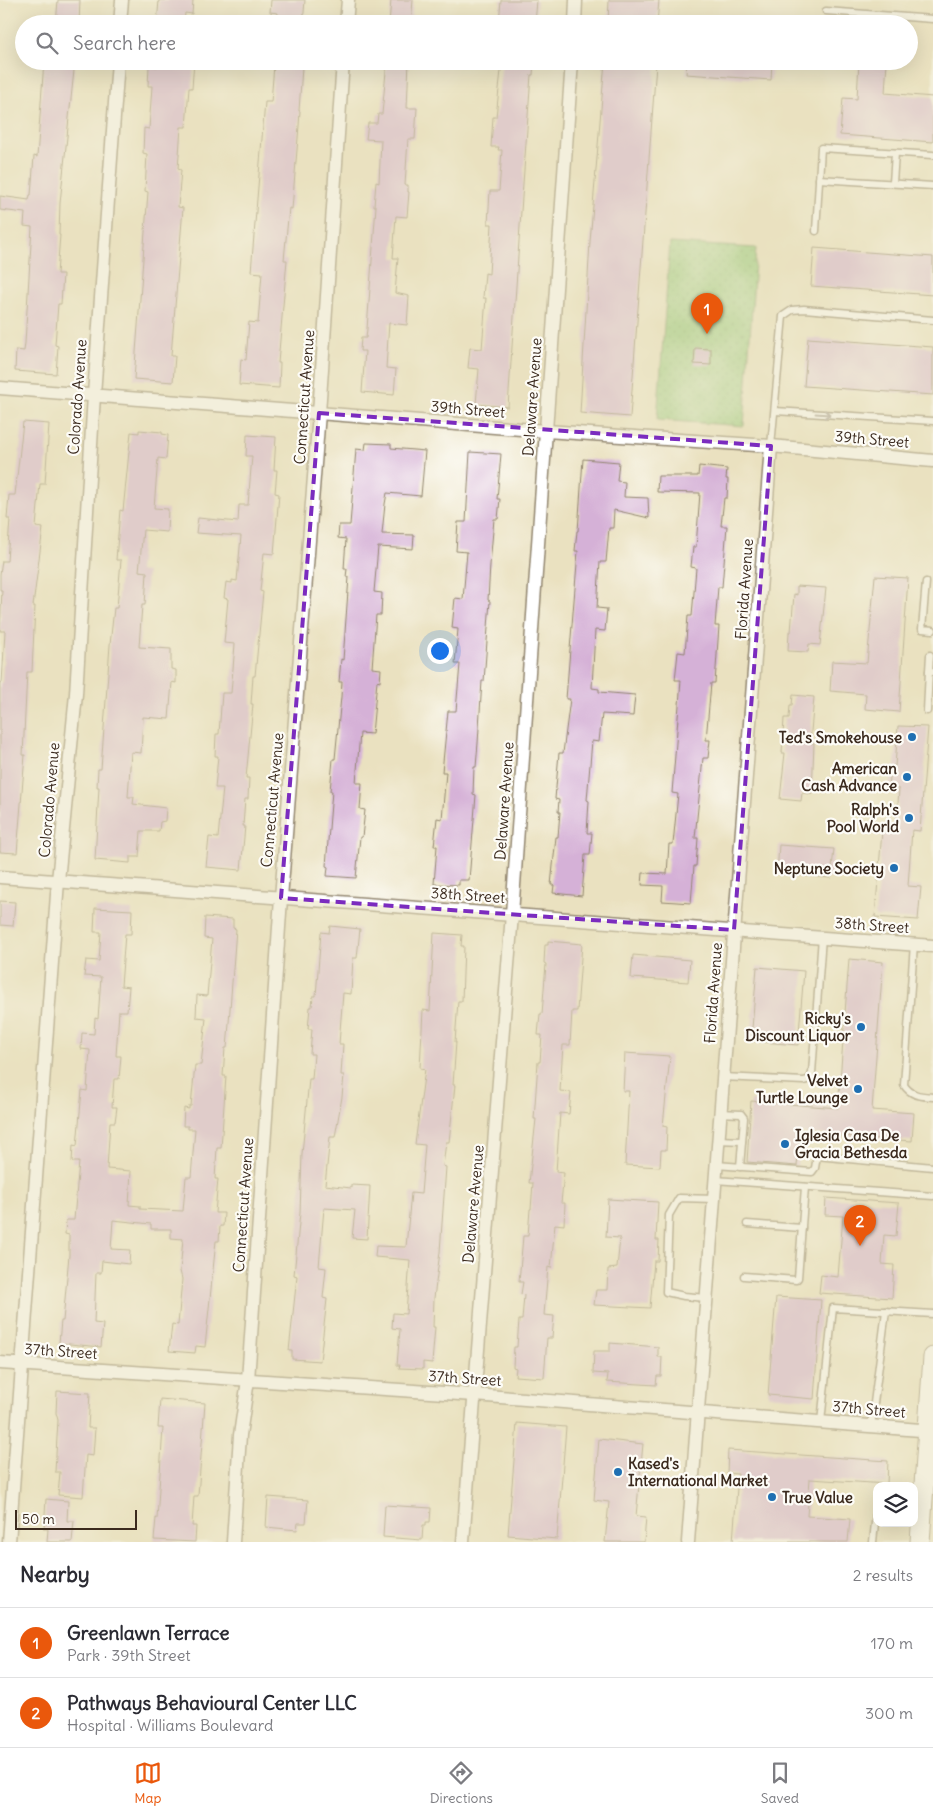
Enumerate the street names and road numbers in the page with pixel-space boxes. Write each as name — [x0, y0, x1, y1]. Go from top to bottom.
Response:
street label: Connecticut Avenue — [290, 329, 318, 465]
street label: Delaware Avenue — [518, 337, 546, 457]
street label: Colorado Avenue — [63, 339, 91, 455]
street label: 39th Street — [430, 396, 506, 422]
street label: 39th Street — [834, 426, 910, 452]
street label: Florida Avenue — [731, 538, 757, 640]
street label: Connecticut Avenue — [257, 732, 287, 868]
street label: Delaware Avenue — [490, 741, 518, 861]
street label: Colorado Avenue — [35, 742, 63, 858]
street label: 38th Street — [430, 883, 506, 907]
street label: 38th Street — [834, 913, 910, 937]
street label: Florida Avenue — [700, 942, 726, 1044]
street label: Connecticut Avenue — [229, 1137, 257, 1273]
street label: Delaware Avenue — [458, 1144, 488, 1264]
street label: 37th Street — [24, 1339, 98, 1363]
street label: 37th Street — [428, 1366, 502, 1390]
street label: 37th Street — [832, 1396, 906, 1422]

